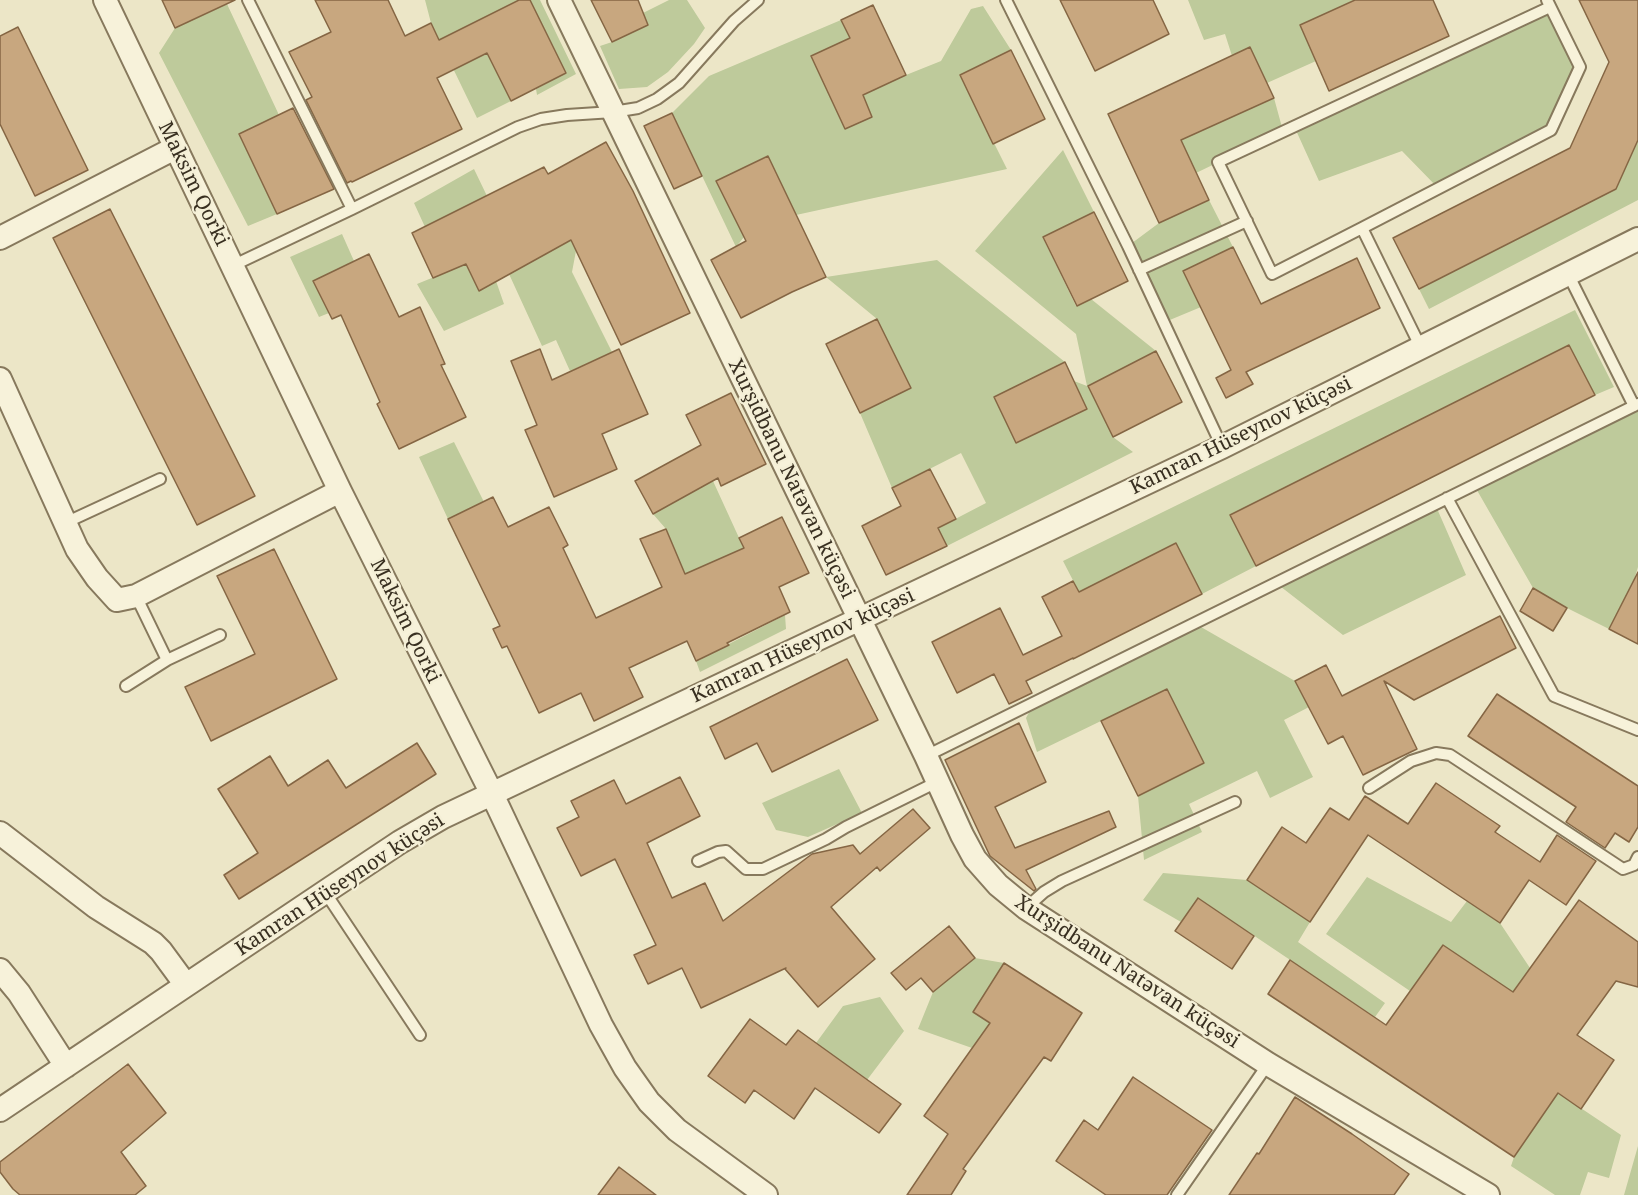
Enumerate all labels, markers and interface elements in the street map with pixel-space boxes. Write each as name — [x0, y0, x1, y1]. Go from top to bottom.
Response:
street label: Maksim Qorki — [153, 118, 233, 250]
street label: Xurşidbanu Natəvan küçəsi — [723, 356, 859, 602]
street label: Kamran Hüseynov küçəsi — [1126, 372, 1356, 500]
street label: Maksim Qorki — [365, 555, 445, 687]
street label: Kamran Hüseynov küçəsi — [687, 584, 919, 708]
street label: Kamran Hüseynov küçəsi — [231, 809, 449, 961]
street label: Xurşidbanu Natəvan küçəsi — [1010, 890, 1244, 1054]

